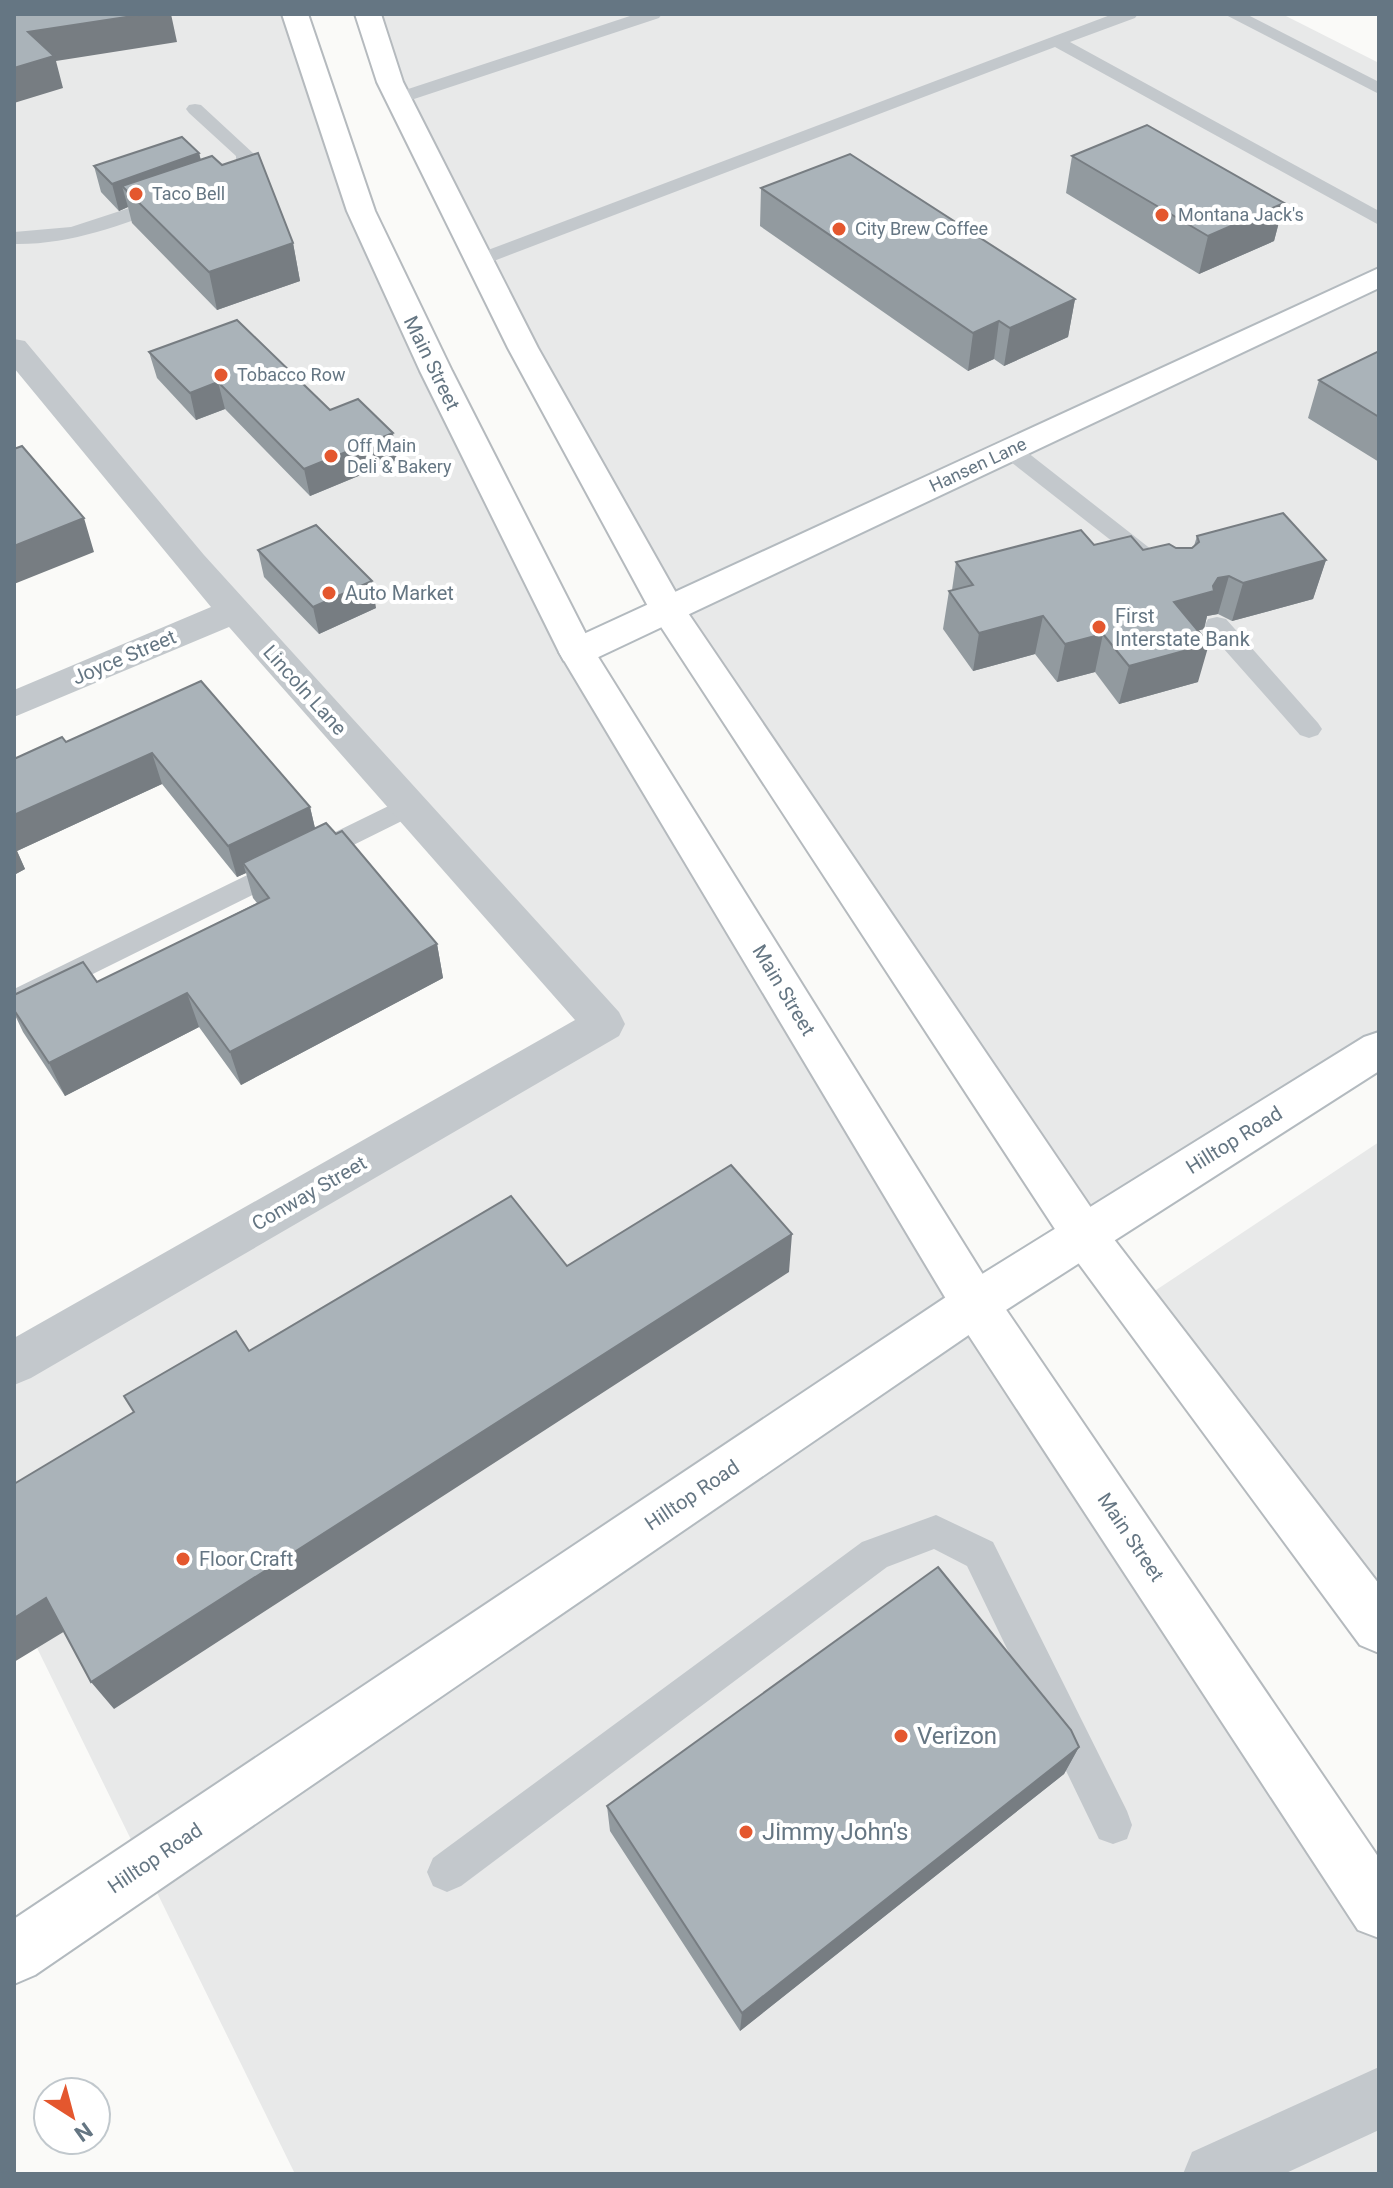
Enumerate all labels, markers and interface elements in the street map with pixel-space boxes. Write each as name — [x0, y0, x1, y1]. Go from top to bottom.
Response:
place label: Taco Bell — [152, 183, 225, 204]
marker: Taco Bell — [127, 185, 145, 203]
place label: Montana Jack's — [1178, 204, 1304, 225]
marker: Montana Jack's — [1153, 206, 1171, 224]
place label: City Brew Coffee — [855, 218, 988, 239]
marker: City Brew Coffee — [830, 220, 848, 238]
street label: Main Street — [399, 312, 465, 414]
place label: Tobacco Row — [237, 364, 346, 385]
marker: Tobacco Row — [212, 366, 230, 384]
street label: Hansen Lane — [926, 433, 1030, 496]
place label: Off Main Deli & Bakery — [347, 435, 452, 477]
marker: Off Main Deli & Bakery — [322, 447, 340, 465]
place label: Auto Market — [345, 581, 454, 605]
marker: Auto Market — [320, 584, 338, 602]
place label: First Interstate Bank — [1115, 604, 1251, 651]
marker: First Interstate Bank — [1090, 618, 1108, 636]
street label: Joyce Street — [68, 624, 180, 690]
street label: Lincoln Lane — [258, 640, 352, 740]
street label: Main Street — [747, 940, 821, 1040]
street label: Hilltop Road — [1182, 1101, 1286, 1179]
street label: Conway Street — [247, 1151, 371, 1235]
street label: Hilltop Road — [640, 1455, 744, 1535]
street label: Main Street — [1093, 1488, 1169, 1586]
place label: Floor Craft — [199, 1547, 293, 1571]
marker: Floor Craft — [174, 1550, 192, 1568]
place label: Verizon — [917, 1722, 997, 1750]
marker: Verizon — [892, 1727, 910, 1745]
street label: Hilltop Road — [103, 1818, 207, 1898]
place label: Jimmy John's — [762, 1818, 908, 1846]
marker: Jimmy John's — [737, 1823, 755, 1841]
north arrow — [32, 2076, 112, 2156]
text: N — [70, 2117, 97, 2146]

